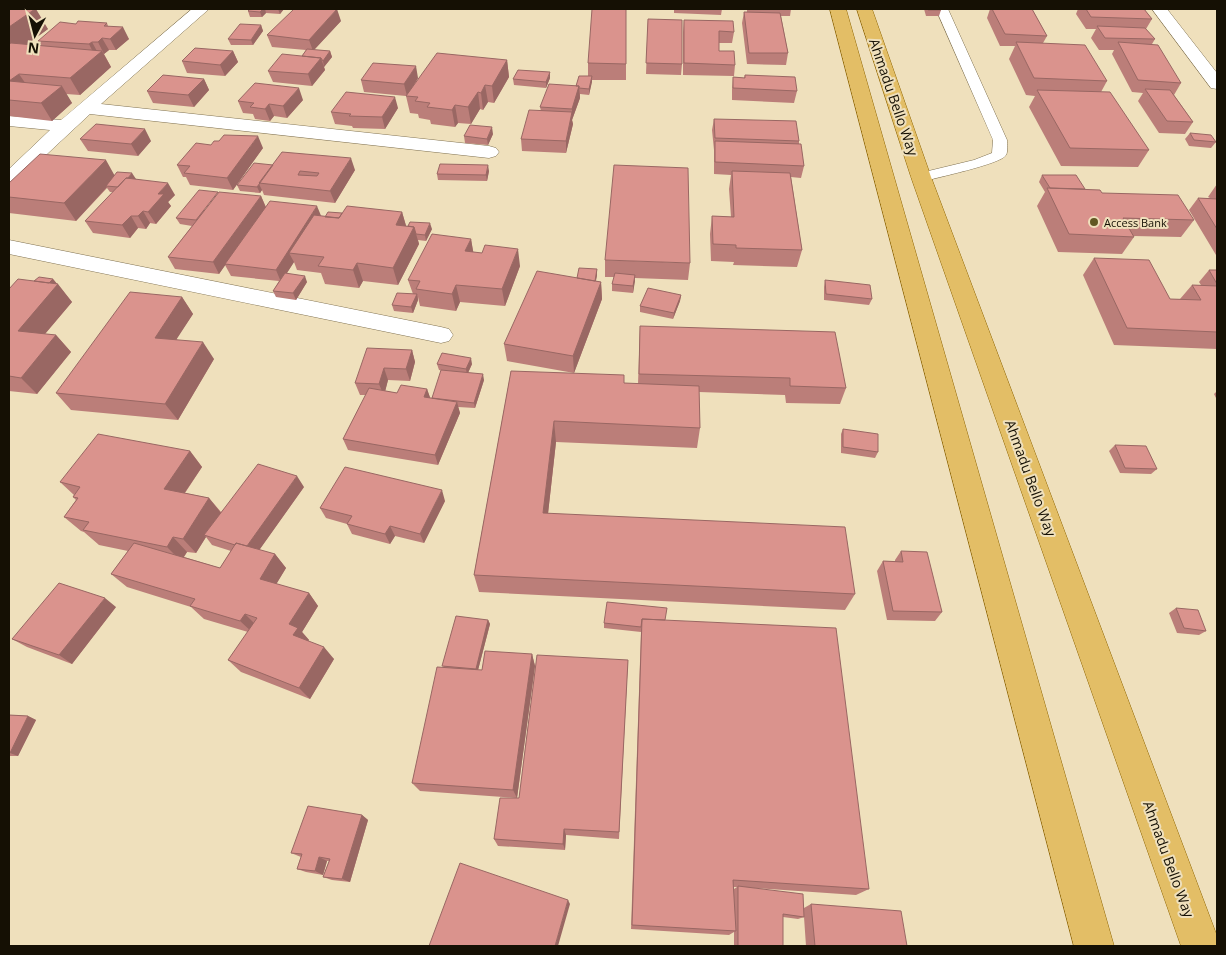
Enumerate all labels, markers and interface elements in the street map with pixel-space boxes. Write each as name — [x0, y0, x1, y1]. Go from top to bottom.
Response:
north arrow — [10, 10, 60, 60]
street label: Ahmadu Bello Way — [865, 36, 923, 159]
text: N — [27, 38, 40, 59]
place label: Access Bank — [1104, 215, 1167, 230]
marker: Access Bank — [1088, 216, 1100, 228]
street label: Ahmadu Bello Way — [1001, 417, 1061, 540]
street label: Ahmadu Bello Way — [1139, 798, 1199, 921]

